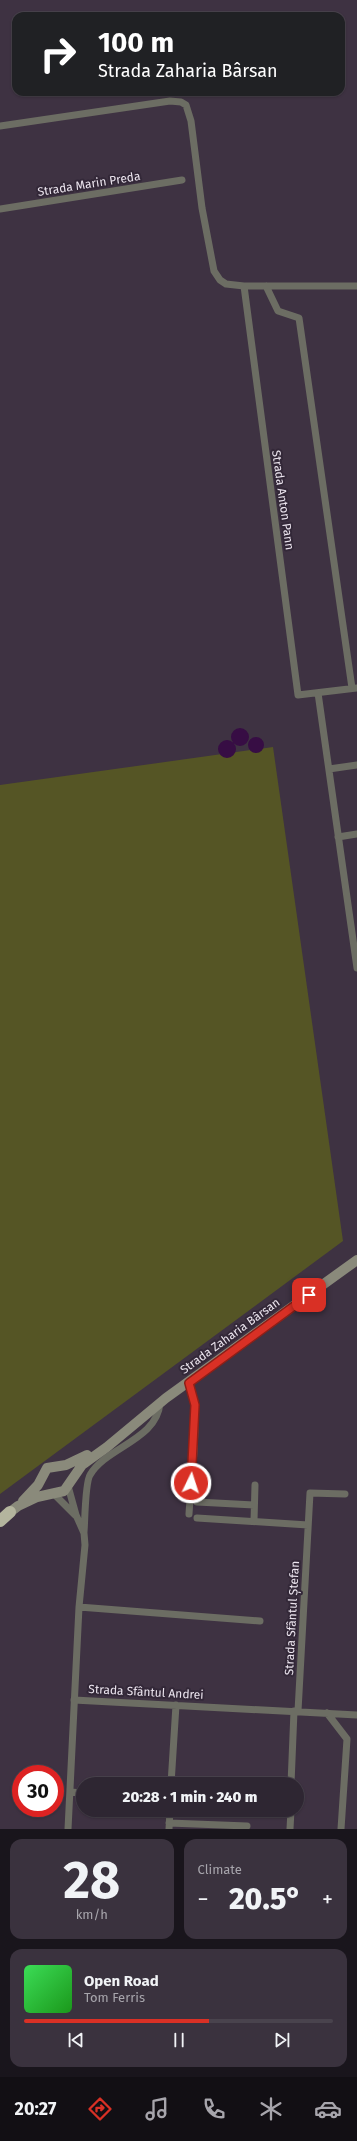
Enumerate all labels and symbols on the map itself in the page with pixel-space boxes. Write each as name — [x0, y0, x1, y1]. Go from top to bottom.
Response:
street label: Strada Marin Preda — [37, 169, 141, 199]
street label: Strada Anton Pann — [269, 449, 297, 551]
pin — [292, 1278, 326, 1312]
street label: Strada Zaharia Bârsan — [177, 1295, 283, 1377]
position arrow — [170, 1462, 212, 1504]
street label: Strada Sfântul Ștefan — [282, 1560, 303, 1676]
street label: Strada Sfântul Andrei — [88, 1682, 204, 1702]
speed limit sign: 30 — [12, 1765, 64, 1817]

